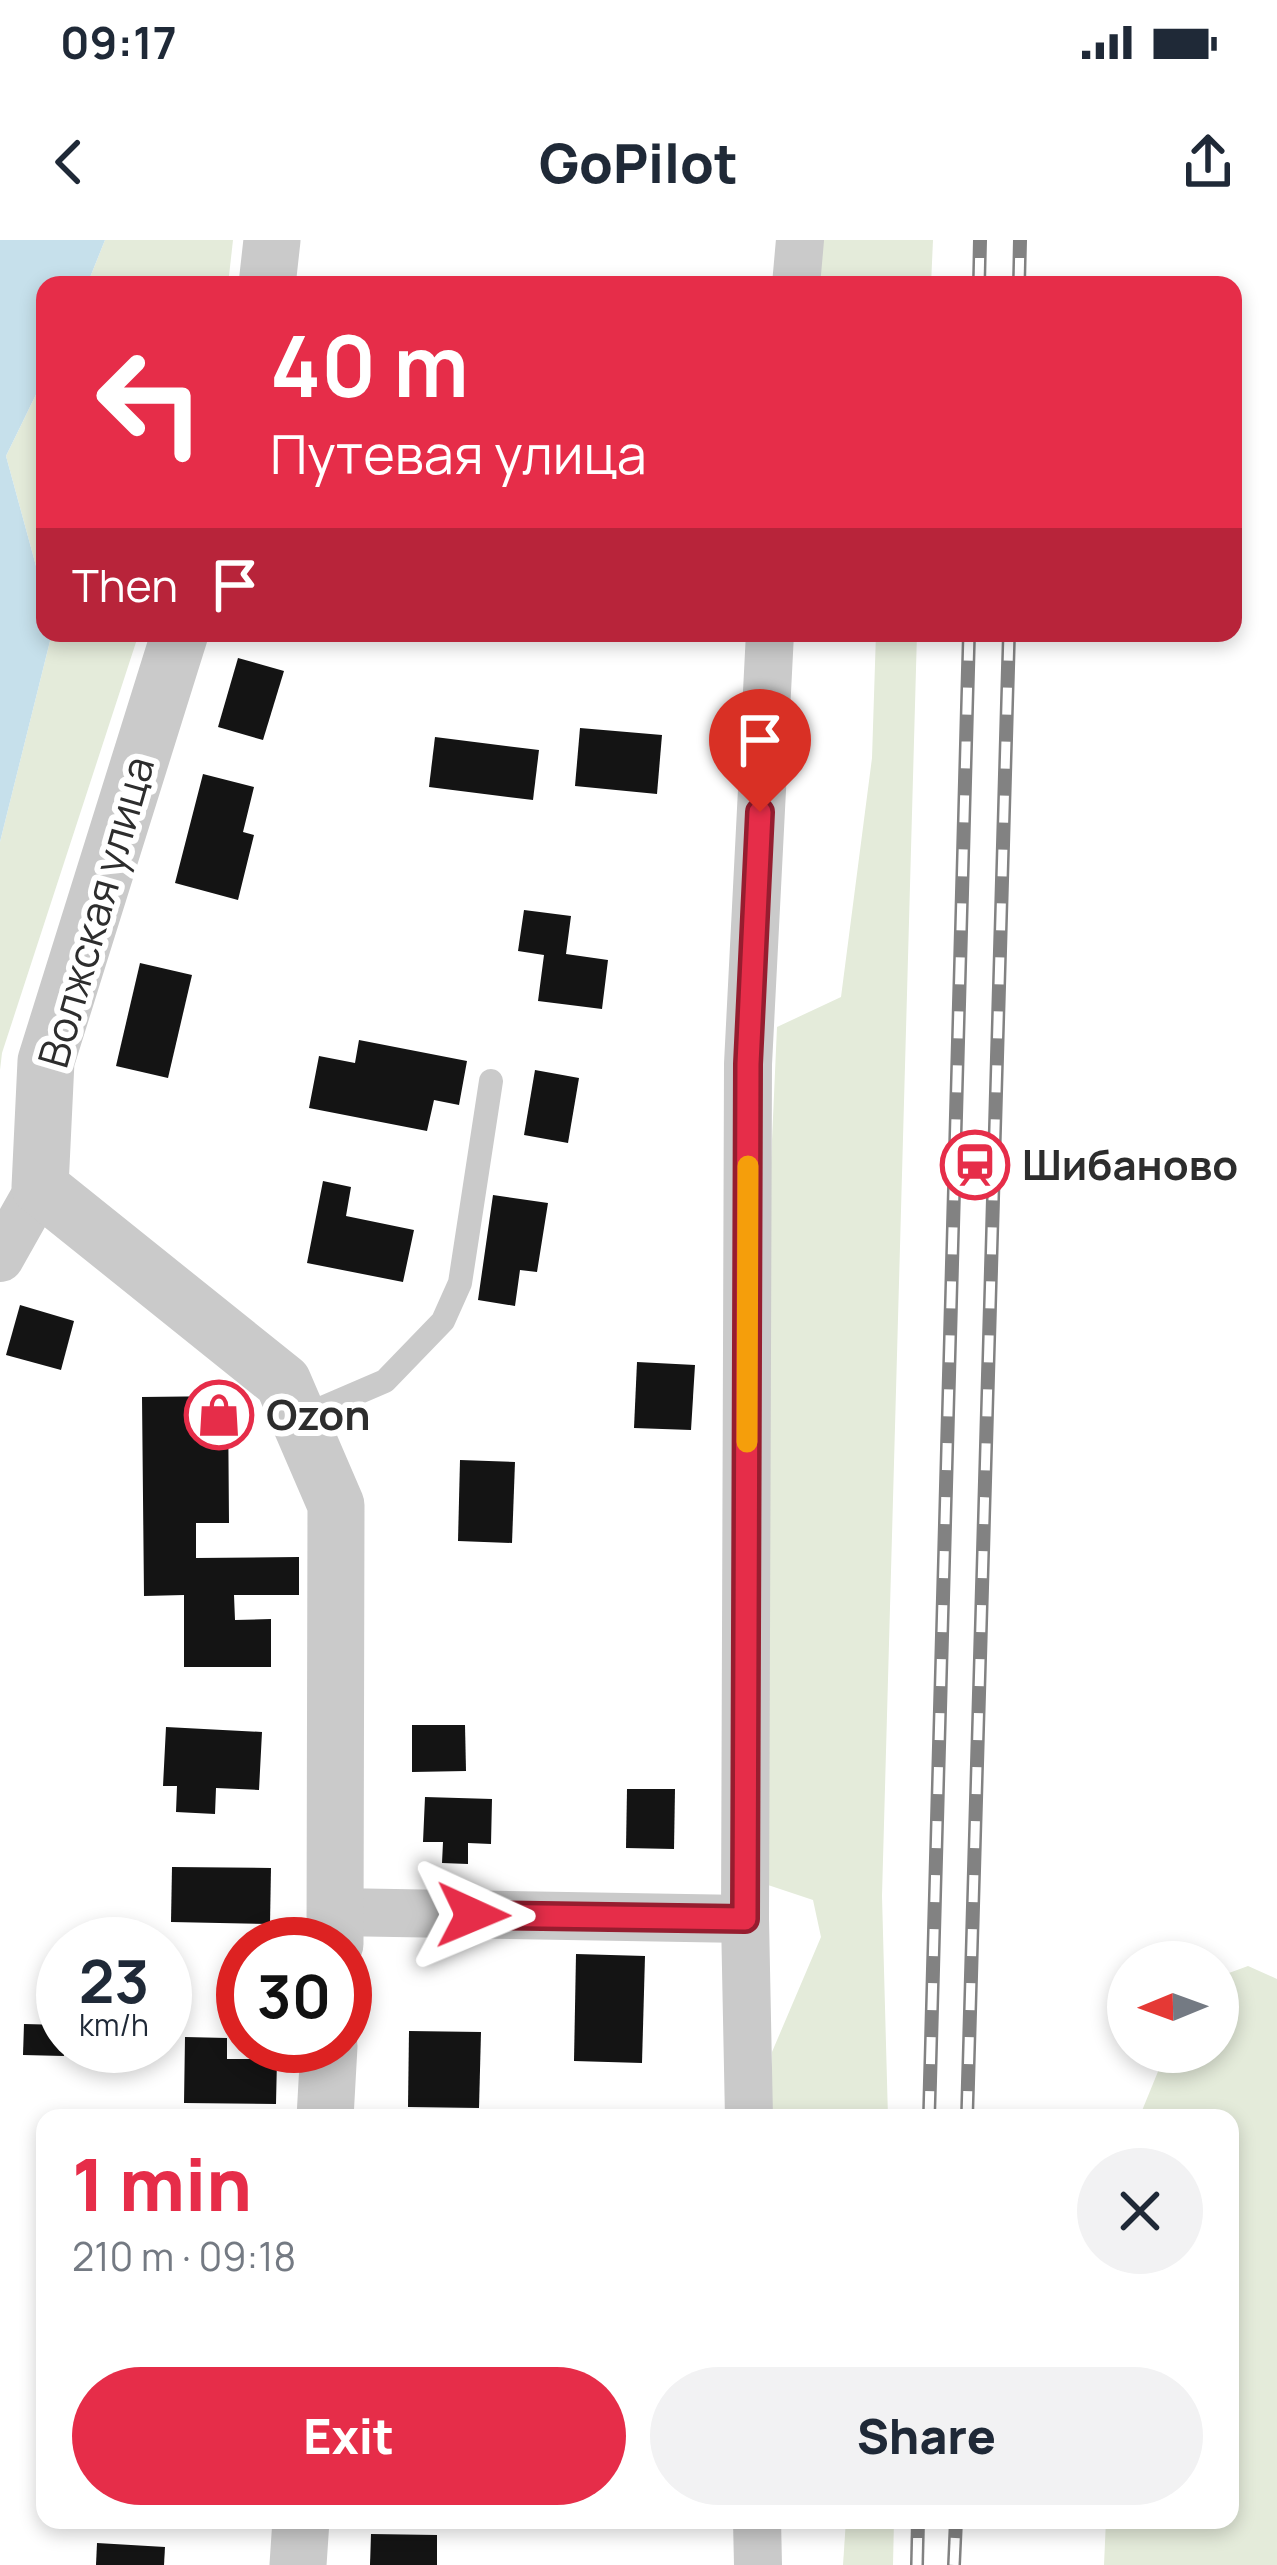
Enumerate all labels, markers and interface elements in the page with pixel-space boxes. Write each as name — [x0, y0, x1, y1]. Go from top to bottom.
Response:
text: 09:17 — [60, 11, 177, 73]
text: GoPilot — [539, 125, 738, 199]
icon: back — [36, 129, 102, 195]
icon: share — [1175, 129, 1241, 195]
text: 40 m — [270, 307, 469, 422]
icon: left — [72, 324, 228, 480]
text: Путевая улица — [270, 416, 647, 490]
icon: arrive — [202, 552, 268, 618]
text: Then — [72, 554, 178, 616]
pin — [709, 689, 811, 812]
icon: arrive — [727, 707, 793, 773]
street label: Волжская улица — [23, 749, 167, 1074]
station icon: Шибаново — [940, 1130, 1010, 1200]
place label: Шибаново — [1022, 1135, 1238, 1193]
shop icon: Ozon — [184, 1380, 254, 1450]
place label: Ozon — [266, 1385, 370, 1443]
position arrow — [410, 1852, 536, 1978]
speed limit sign: 30 — [216, 1917, 372, 2073]
text: 23 — [79, 1939, 149, 2021]
north arrow — [1107, 1941, 1239, 2073]
map controls — [1107, 1941, 1239, 2073]
text: km/h — [79, 2004, 149, 2045]
text: 1 min — [72, 2134, 252, 2233]
button: close — [1077, 2148, 1203, 2274]
text: 210 m · 09:18 — [72, 2229, 296, 2283]
button: Exit — [72, 2367, 626, 2505]
button: Share — [650, 2367, 1203, 2505]

